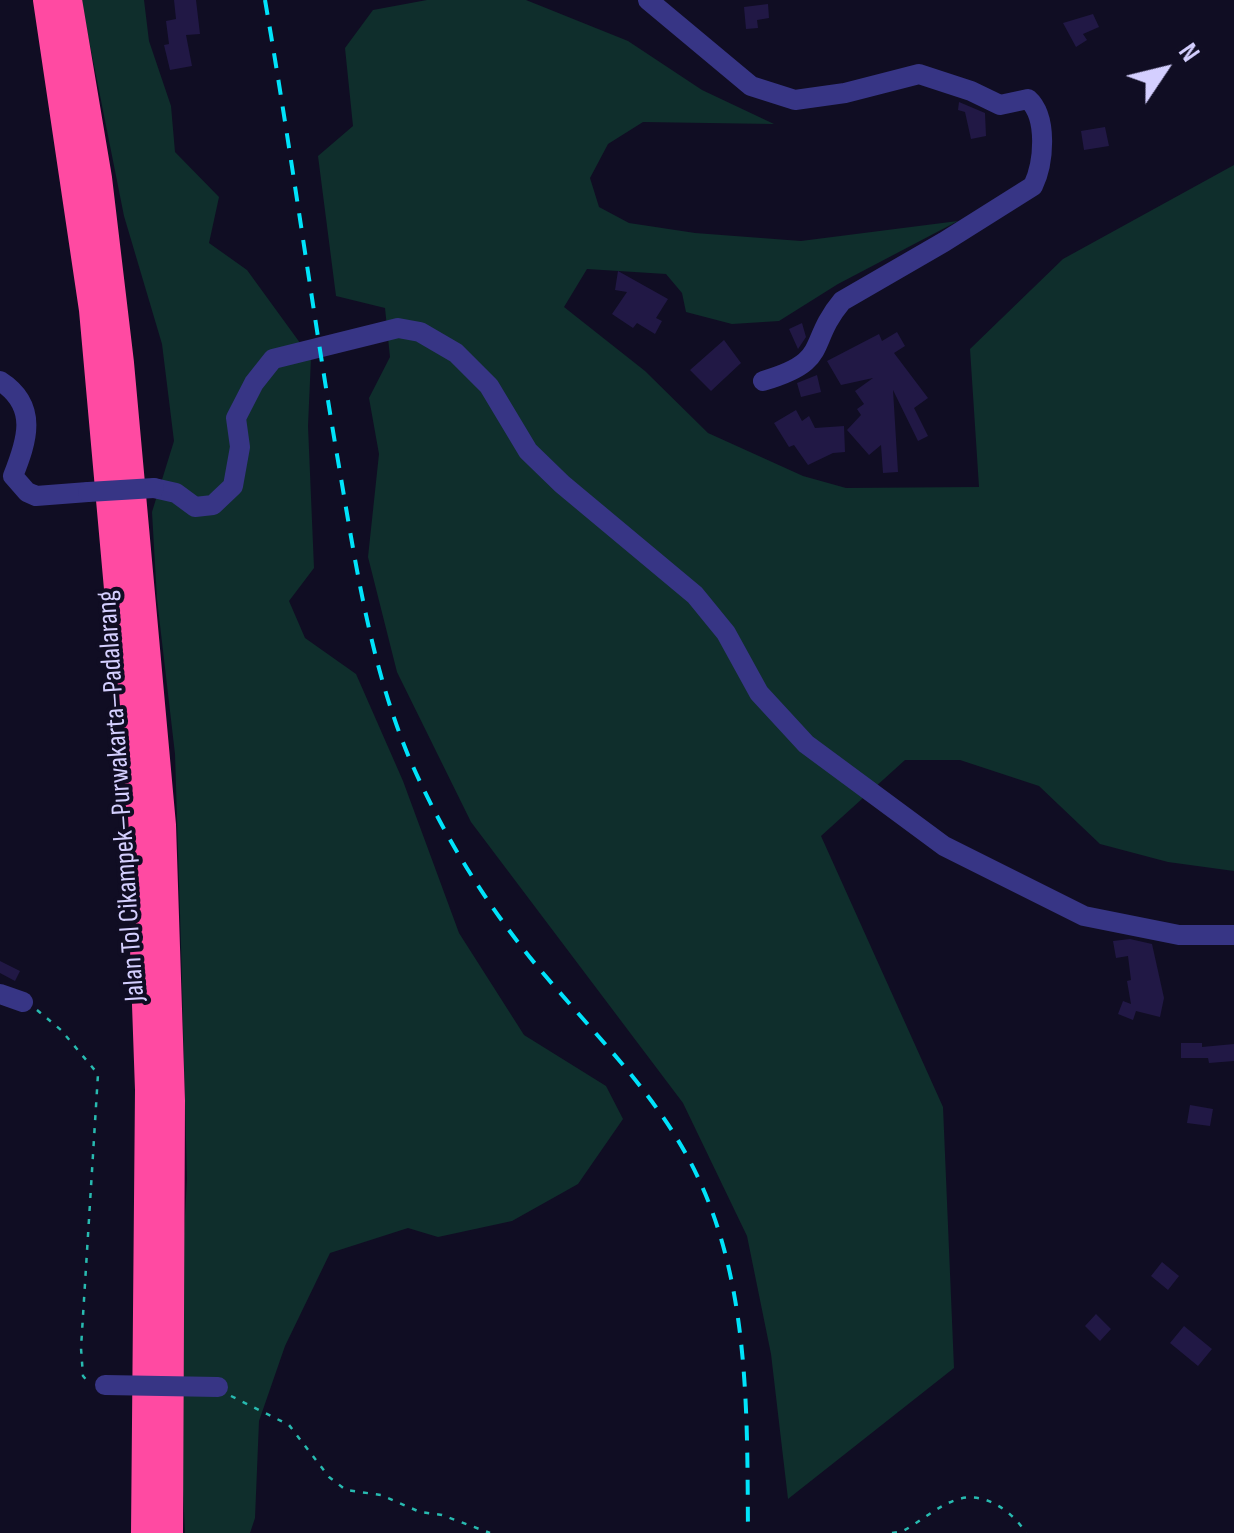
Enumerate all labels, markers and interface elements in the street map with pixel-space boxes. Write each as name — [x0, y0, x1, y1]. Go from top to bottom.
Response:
north arrow — [1114, 20, 1214, 120]
text: N — [1171, 37, 1207, 68]
street label: Jalan Tol Cikampek–Purwakarta–Padalarang — [91, 589, 153, 1003]

